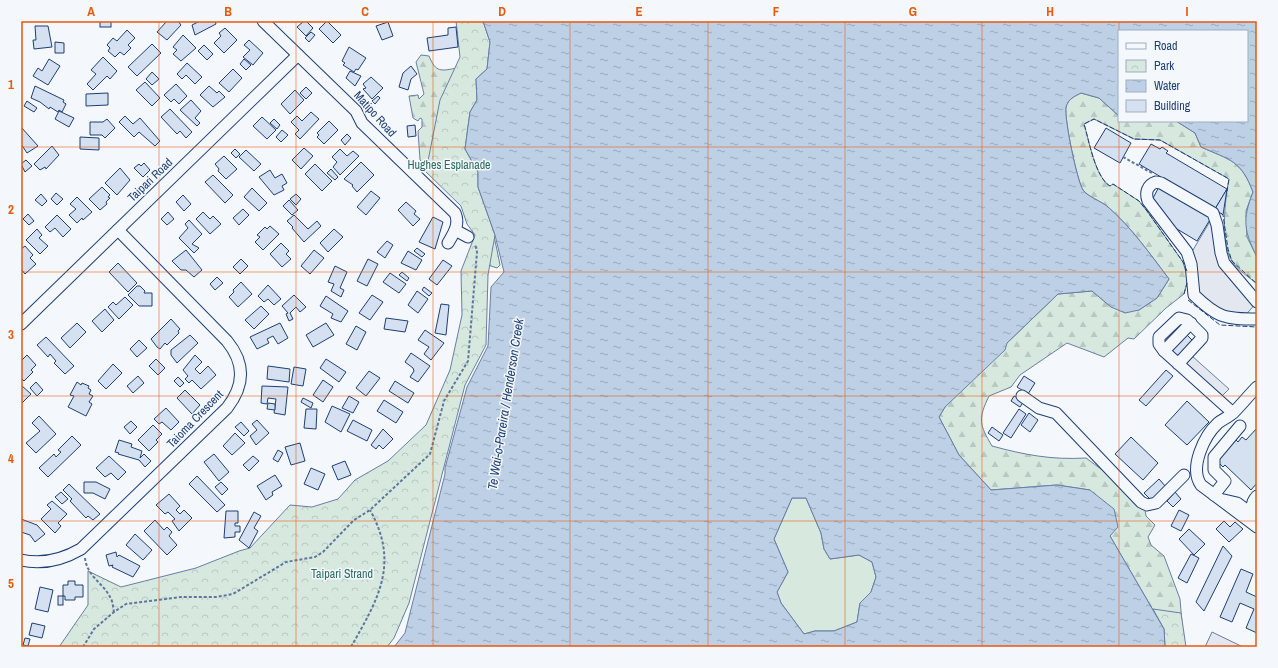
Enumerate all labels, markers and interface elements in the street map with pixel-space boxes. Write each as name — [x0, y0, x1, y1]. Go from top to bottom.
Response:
text: A — [87, 3, 95, 20]
text: B — [224, 3, 232, 20]
text: C — [361, 3, 369, 20]
text: D — [498, 3, 506, 20]
text: E — [635, 3, 643, 20]
text: F — [773, 3, 780, 20]
text: G — [909, 3, 917, 20]
text: H — [1046, 3, 1054, 20]
text: I — [1186, 3, 1189, 20]
legend — [1118, 30, 1248, 122]
text: Road — [1154, 38, 1178, 54]
text: Park — [1154, 58, 1174, 74]
text: 1 — [8, 76, 14, 93]
text: Water — [1154, 78, 1181, 94]
street label: Matipo Road — [350, 88, 400, 140]
text: Building — [1154, 98, 1191, 114]
street label: Taipari Road — [124, 155, 176, 205]
park label: Hughes Esplanade — [407, 157, 491, 173]
text: 2 — [8, 201, 14, 218]
water label: Te Wai-o-Pareira / Henderson Creek — [484, 317, 528, 491]
text: 3 — [8, 326, 14, 343]
street label: Taioma Crescent — [163, 386, 227, 451]
text: 4 — [8, 450, 14, 467]
park label: Taipari Strand — [311, 566, 373, 582]
text: 5 — [8, 575, 14, 592]

